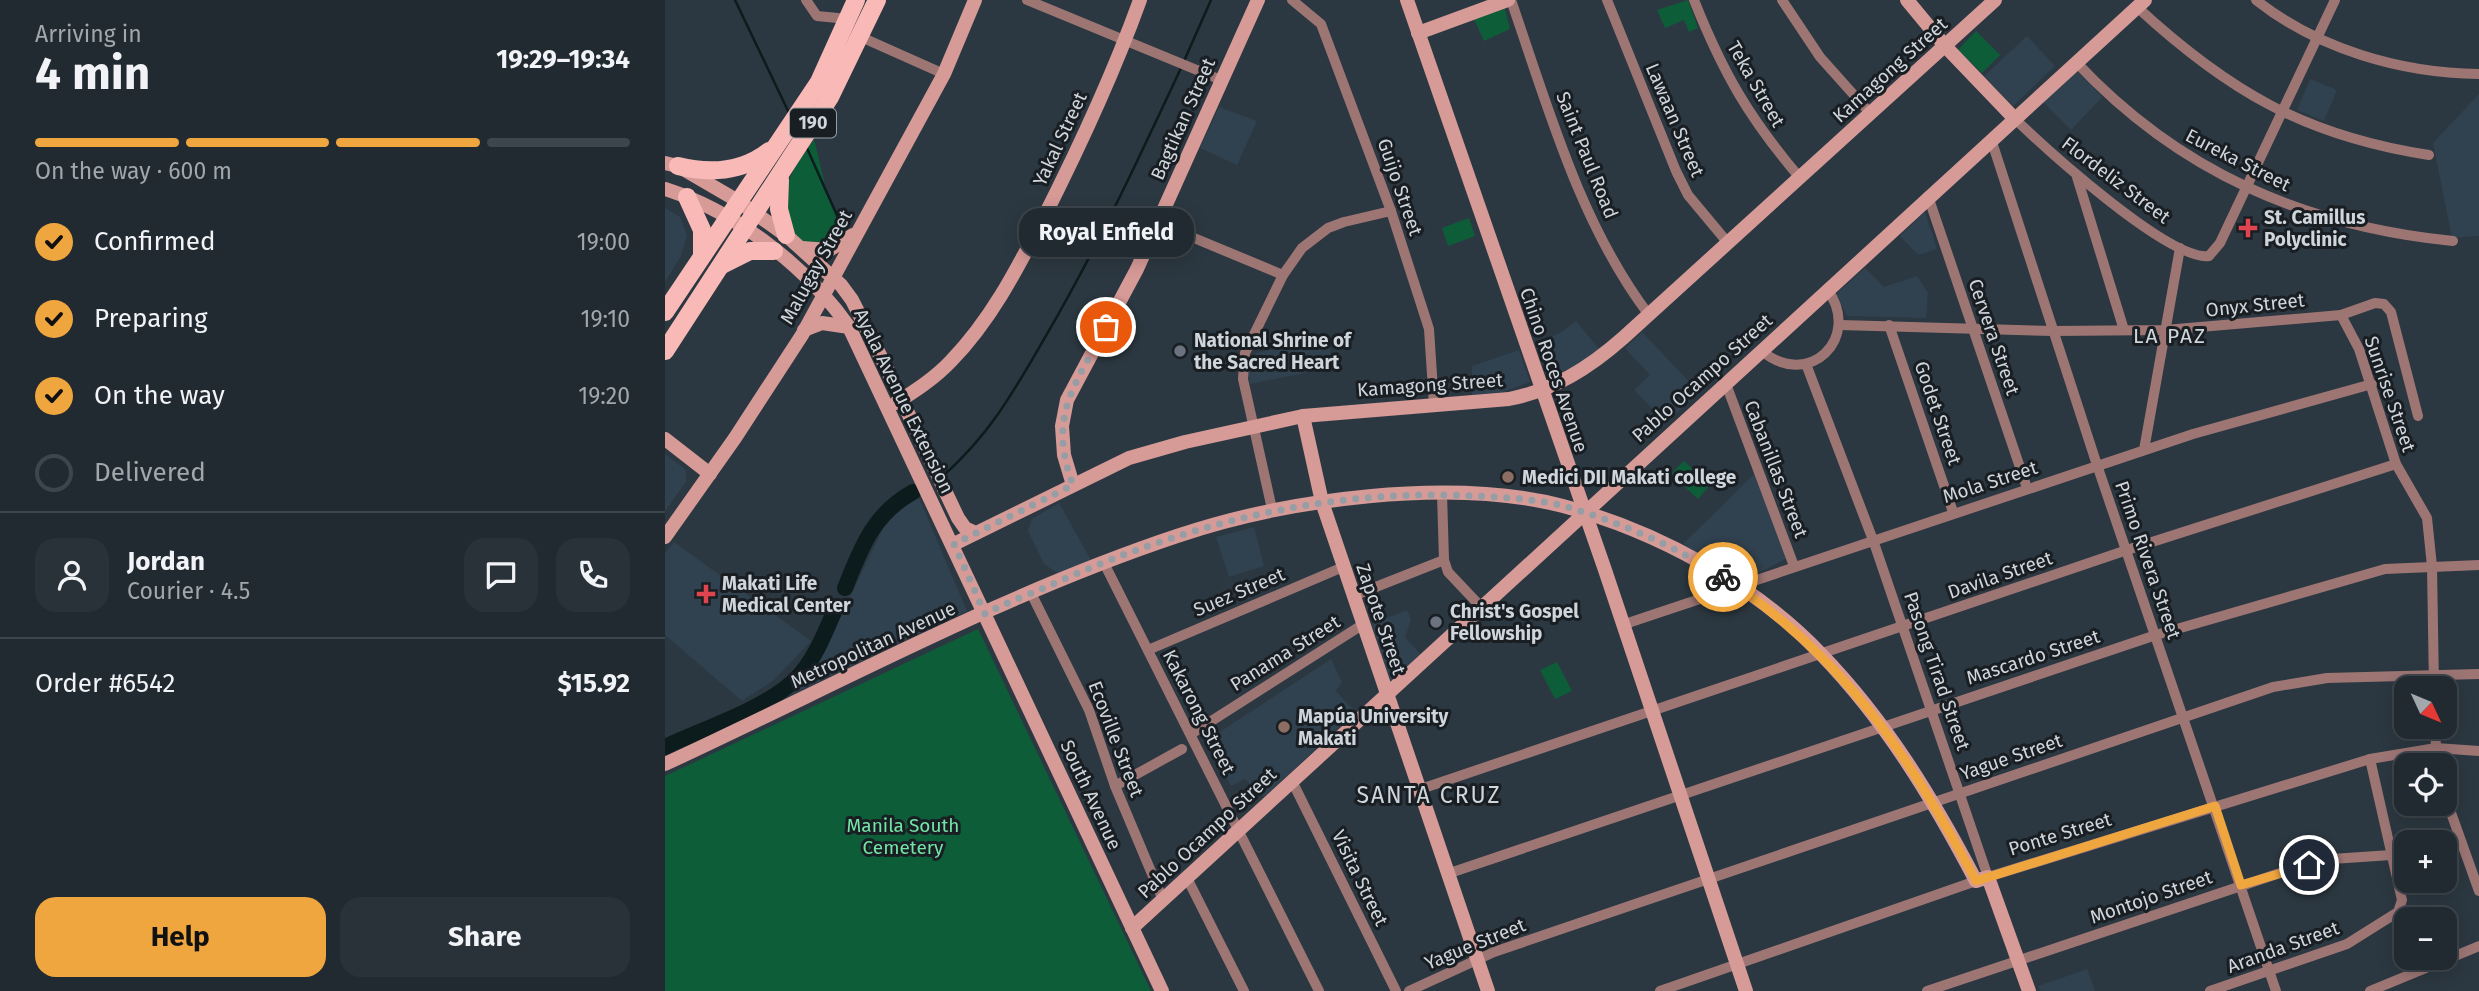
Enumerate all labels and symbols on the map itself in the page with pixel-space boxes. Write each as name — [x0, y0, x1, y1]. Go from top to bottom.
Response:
street label: Kamagong Street — [1828, 12, 1952, 127]
street label: Teka Street — [1722, 37, 1790, 131]
street label: Bagtikan Street — [1146, 54, 1220, 184]
street label: Lawaan Street — [1641, 60, 1709, 180]
street label: Yakal Street — [1028, 88, 1092, 190]
street label: Saint Paul Road — [1551, 88, 1623, 222]
road number: 190 — [790, 109, 836, 138]
street label: Eureka Street — [2182, 124, 2294, 196]
street label: Flordeliz Street — [2057, 132, 2175, 228]
street label: Guijo Street — [1373, 135, 1427, 239]
street label: Malugay Street — [775, 206, 857, 328]
place label: St. Camillus Polyclinic — [2264, 206, 2365, 251]
callout: Royal Enfield — [1019, 208, 1193, 257]
marker: St. Camillus Polyclinic — [2238, 218, 2258, 238]
street label: Cervera Street — [1963, 276, 2025, 398]
street label: Chino Roces Avenue — [1515, 285, 1593, 455]
street label: Onyx Street — [2204, 288, 2306, 322]
pin — [1076, 297, 1136, 357]
street label: Ayala Avenue Extension — [849, 305, 959, 497]
street label: Pablo Ocampo Street — [1627, 309, 1777, 447]
district label: LA PAZ — [2133, 323, 2207, 349]
place label: National Shrine of the Sacred Heart — [1194, 329, 1353, 374]
street label: Sunrise Street — [2359, 333, 2421, 455]
marker: National Shrine of the Sacred Heart — [1172, 343, 1188, 359]
street label: Godet Street — [1910, 358, 1967, 468]
street label: Kamagong Street — [1356, 368, 1504, 402]
street label: Cabanillas Street — [1739, 397, 1813, 541]
street label: Mola Street — [1940, 456, 2040, 508]
place label: Medici DII Makati college — [1522, 466, 1736, 489]
marker: Medici DII Makati college — [1500, 469, 1516, 485]
street label: Primo Rivera Street — [2110, 478, 2186, 642]
courier — [1688, 542, 1758, 612]
street label: Davila Street — [1945, 546, 2055, 604]
street label: Zapote Street — [1351, 560, 1411, 678]
street label: Suez Street — [1190, 563, 1288, 621]
place label: Makati Life Medical Center — [722, 572, 851, 617]
marker: Makati Life Medical Center — [696, 584, 716, 604]
street label: Pasong Tirad Street — [1899, 589, 1975, 753]
street label: Metropolitan Avenue — [787, 597, 959, 693]
place label: Christ's Gospel Fellowship — [1450, 600, 1579, 645]
street label: Panama Street — [1226, 610, 1344, 696]
marker: Christ's Gospel Fellowship — [1428, 614, 1444, 630]
street label: Mascardo Street — [1963, 625, 2103, 689]
street label: Kakarong Street — [1158, 646, 1240, 778]
north arrow — [2394, 676, 2457, 738]
street label: Ecoville Street — [1083, 678, 1149, 800]
place label: Mapúa University Makati — [1298, 705, 1448, 750]
marker: Mapúa University Makati — [1276, 719, 1292, 735]
street label: Yague Street — [1957, 729, 2065, 785]
street label: South Avenue — [1056, 736, 1126, 854]
street label: Pablo Ocampo Street — [1133, 763, 1281, 903]
district label: SANTA CRUZ — [1357, 781, 1501, 809]
street label: Ponte Street — [2006, 807, 2114, 861]
park label: Manila South Cemetery — [847, 814, 959, 859]
street label: Visita Street — [1327, 826, 1393, 930]
pin — [2279, 835, 2339, 895]
street label: Montojo Street — [2087, 865, 2215, 929]
street label: Yague Street — [1421, 913, 1529, 975]
street label: Aranda Street — [2224, 916, 2342, 978]

